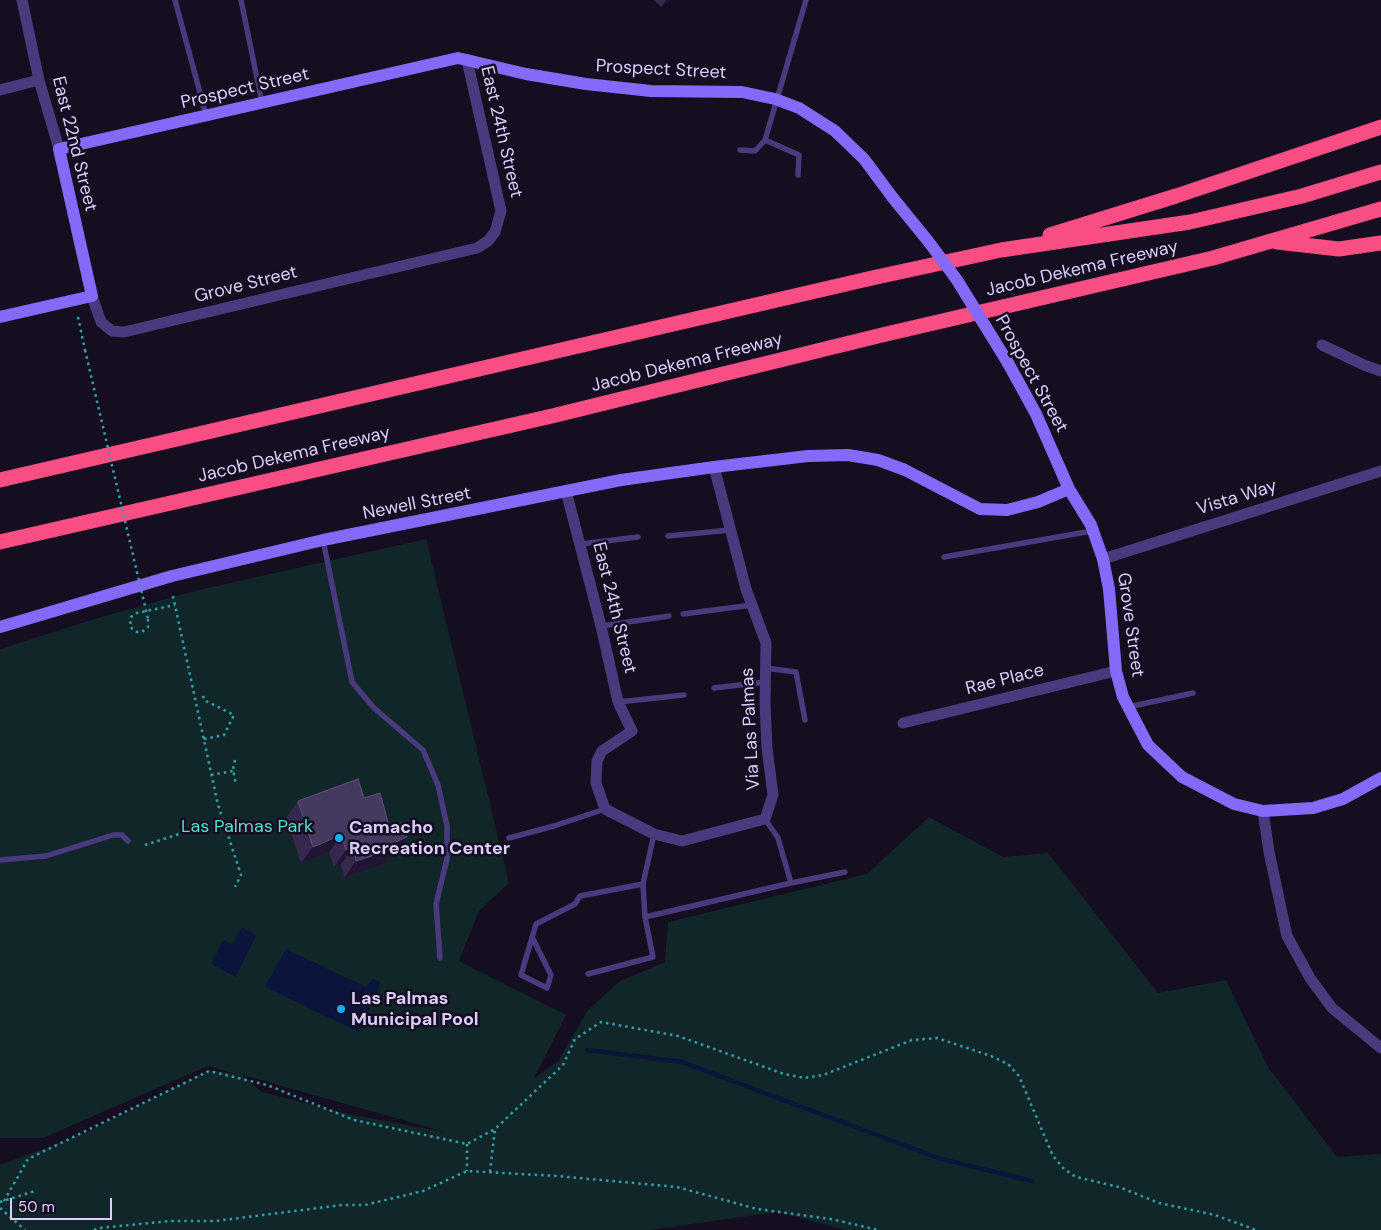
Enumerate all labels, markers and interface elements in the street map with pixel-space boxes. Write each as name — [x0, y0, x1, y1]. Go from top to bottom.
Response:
street label: Prospect Street — [595, 56, 727, 84]
street label: Prospect Street — [179, 64, 311, 114]
street label: East 24th Street — [475, 64, 527, 200]
street label: East 22nd Street — [47, 74, 101, 214]
street label: Jacob Dekema Freeway — [984, 236, 1180, 302]
street label: Grove Street — [192, 262, 300, 308]
street label: Prospect Street — [990, 312, 1072, 436]
street label: Jacob Dekema Freeway — [589, 329, 785, 397]
street label: Jacob Dekema Freeway — [196, 422, 392, 488]
street label: Vista Way — [1194, 476, 1280, 520]
street label: Newell Street — [361, 483, 473, 525]
street label: East 24th Street — [587, 540, 641, 676]
street label: Grove Street — [1112, 571, 1148, 679]
street label: Rae Place — [964, 660, 1046, 700]
street label: Via Las Palmas — [737, 667, 765, 791]
park label: Las Palmas Park — [181, 816, 313, 838]
place label: Camacho Recreation Center — [349, 817, 510, 860]
marker: Camacho Recreation Center — [333, 832, 345, 844]
place label: Las Palmas Municipal Pool — [351, 988, 479, 1030]
marker: Las Palmas Municipal Pool — [335, 1003, 347, 1015]
scale bar — [12, 1188, 115, 1220]
text: 50 m — [18, 1197, 55, 1217]

